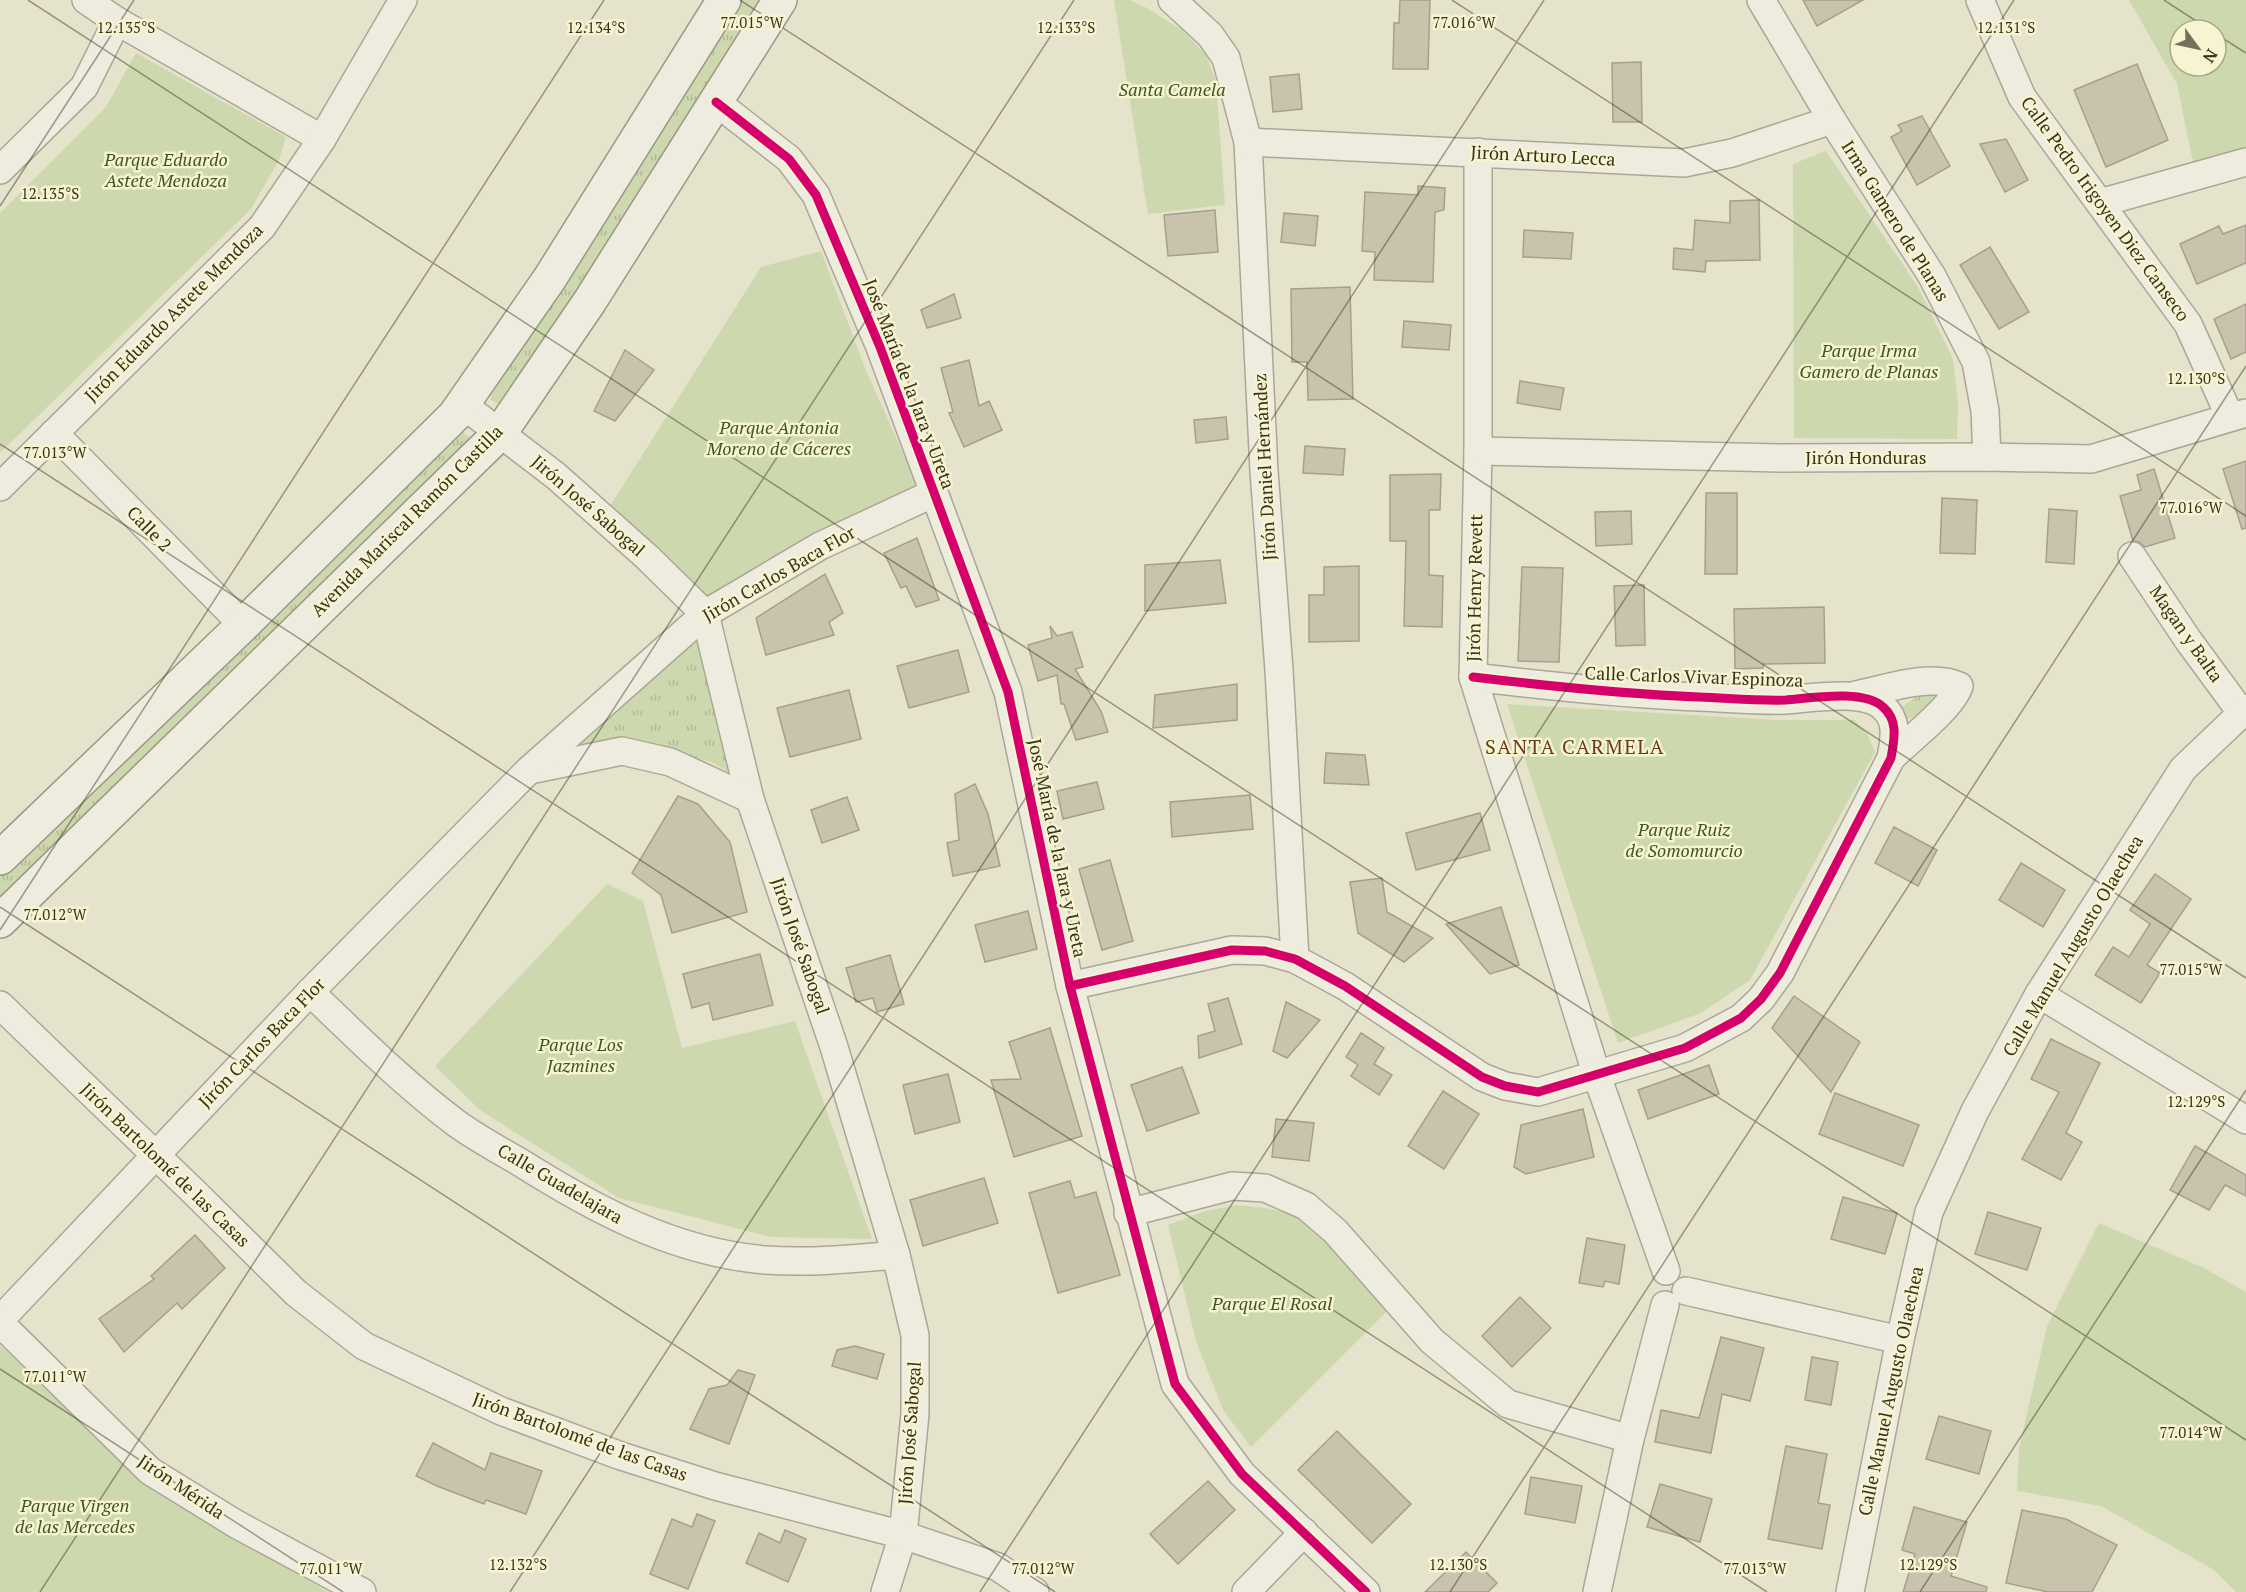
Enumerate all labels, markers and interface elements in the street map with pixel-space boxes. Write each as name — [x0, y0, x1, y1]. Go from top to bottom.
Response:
text: 77.015°W — [720, 12, 785, 32]
text: 77.016°W — [1432, 12, 1497, 32]
text: 12.135°S — [97, 17, 155, 37]
text: 12.134°S — [567, 17, 625, 37]
text: 12.133°S — [1037, 17, 1095, 37]
text: 12.131°S — [1977, 17, 2035, 37]
north arrow — [2168, 18, 2228, 78]
text: N — [2198, 45, 2223, 67]
park label: Santa Camela — [1118, 77, 1226, 101]
street label: Calle Pedro Irigoyen Diez Canseco — [2016, 91, 2196, 326]
street label: Irma Gamero de Planas — [1836, 135, 1955, 306]
street label: Jirón Arturo Lecca — [1470, 139, 1616, 171]
park label: Parque Eduardo Astete Mendoza — [103, 147, 228, 192]
text: 12.135°S — [21, 183, 79, 203]
street label: Jirón Eduardo Astete Mendoza — [79, 218, 268, 407]
street label: José María de la Jara y Ureta — [859, 275, 961, 492]
park label: Parque Irma Gamero de Planas — [1799, 338, 1939, 383]
text: 12.130°S — [2167, 368, 2225, 388]
street label: Jirón Daniel Hernández — [1247, 373, 1281, 561]
park label: Parque Antonia Moreno de Cáceres — [706, 415, 851, 460]
street label: Avenida Mariscal Ramón Castilla — [305, 419, 507, 621]
text: 77.013°W — [23, 442, 88, 462]
street label: Jirón Honduras — [1805, 445, 1927, 469]
street label: Jirón José Sabogal — [527, 449, 651, 561]
text: 77.016°W — [2159, 497, 2224, 517]
street label: Calle 2 — [122, 500, 177, 556]
street label: Jirón Henry Revett — [1461, 513, 1487, 662]
street label: Jirón Carlos Baca Flor — [698, 520, 859, 627]
street label: Magan y Balta — [2145, 580, 2229, 687]
street label: Calle Carlos Vivar Espinoza — [1584, 660, 1804, 692]
district label: SANTA CARMELA — [1485, 733, 1665, 760]
street label: José María de la Jara y Ureta — [1023, 736, 1093, 959]
park label: Parque Ruiz de Somomurcio — [1625, 817, 1743, 862]
street label: Calle Manuel Augusto Olaechea — [1996, 830, 2148, 1061]
street label: Jirón José Sabogal — [766, 874, 836, 1017]
text: 77.012°W — [23, 904, 88, 924]
text: 77.015°W — [2159, 959, 2224, 979]
street label: Jirón Carlos Baca Flor — [193, 972, 330, 1113]
park label: Parque Los Jazmines — [538, 1032, 623, 1077]
street label: Jirón Bartolomé de las Casas — [76, 1077, 256, 1252]
text: 12.129°S — [2167, 1091, 2225, 1111]
street label: Calle Guadelajara — [494, 1138, 627, 1229]
street label: Calle Manuel Augusto Olaechea — [1852, 1264, 1928, 1518]
park label: Parque El Rosal — [1211, 1291, 1332, 1315]
street label: Jirón José Sabogal — [892, 1361, 926, 1505]
text: 77.011°W — [23, 1366, 88, 1386]
street label: Jirón Bartolomé de las Casas — [470, 1386, 691, 1486]
text: 77.014°W — [2159, 1422, 2224, 1442]
street label: Jirón Mérida — [134, 1448, 230, 1524]
park label: Parque Virgen de las Mercedes — [15, 1493, 135, 1538]
text: 12.132°S — [489, 1554, 547, 1574]
text: 12.130°S — [1429, 1554, 1487, 1574]
text: 12.129°S — [1899, 1554, 1957, 1574]
text: 77.011°W — [299, 1558, 364, 1578]
text: 77.012°W — [1011, 1558, 1076, 1578]
text: 77.013°W — [1723, 1558, 1788, 1578]

